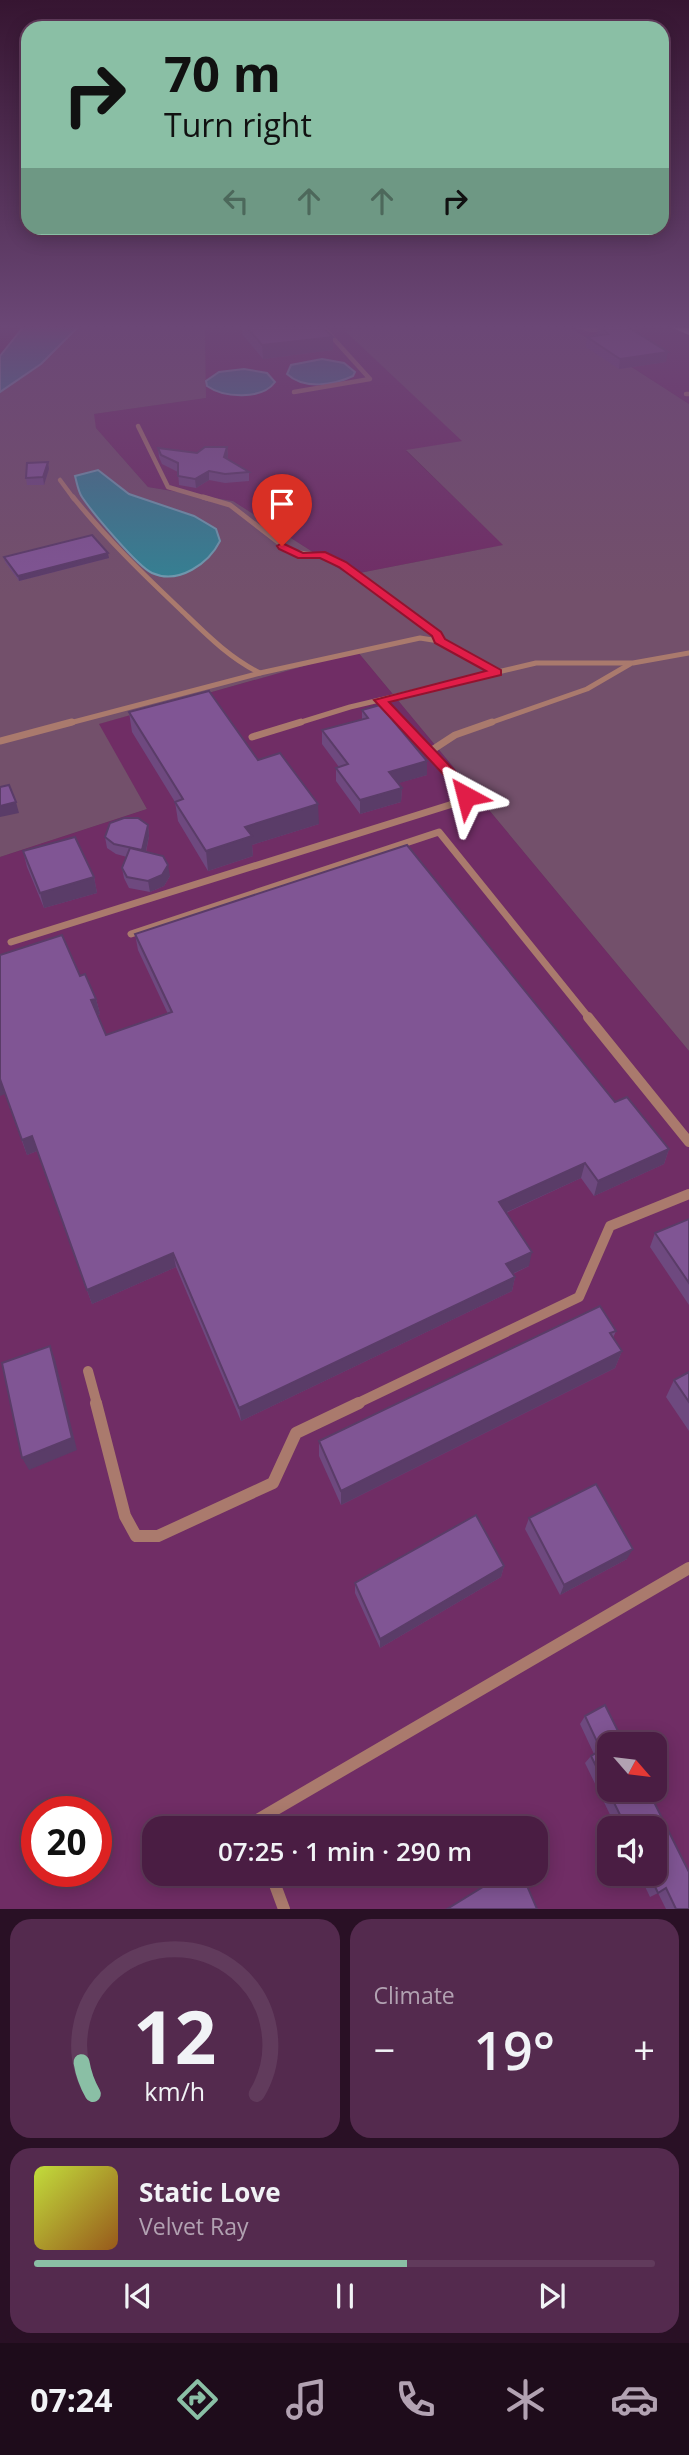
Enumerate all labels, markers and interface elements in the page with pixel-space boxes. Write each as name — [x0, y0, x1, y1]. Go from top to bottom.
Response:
text: 70 m — [164, 40, 281, 106]
icon: right — [49, 49, 140, 140]
text: Turn right — [164, 103, 312, 146]
icon: left — [217, 182, 255, 220]
icon: ahead — [290, 182, 328, 220]
icon: ahead — [363, 182, 401, 220]
icon: right — [436, 182, 474, 220]
pin — [252, 474, 312, 546]
icon: arrive — [263, 485, 301, 523]
position arrow — [429, 759, 503, 833]
north arrow — [597, 1732, 667, 1802]
map controls — [597, 1732, 667, 1886]
speed limit sign: 20 — [21, 1796, 112, 1887]
button: sound — [597, 1816, 667, 1886]
text: 07:25 · 1 min · 290 m — [218, 1833, 472, 1869]
text: Climate — [374, 1979, 455, 2011]
text: 12 — [133, 1987, 216, 2086]
text: 19° — [473, 2014, 555, 2085]
text: − — [374, 2023, 395, 2075]
text: + — [633, 2023, 655, 2075]
text: km/h — [144, 2074, 205, 2108]
text: Static Love — [139, 2174, 281, 2210]
text: Velvet Ray — [139, 2210, 249, 2242]
icon: previous — [119, 2277, 157, 2315]
icon: pause — [326, 2277, 364, 2315]
icon: next — [533, 2277, 571, 2315]
icon: directions — [173, 2375, 222, 2424]
icon: music — [282, 2375, 331, 2424]
icon: phone — [391, 2375, 440, 2424]
icon: climate — [501, 2375, 550, 2424]
icon: car — [610, 2375, 659, 2424]
text: 07:24 — [30, 2378, 112, 2421]

